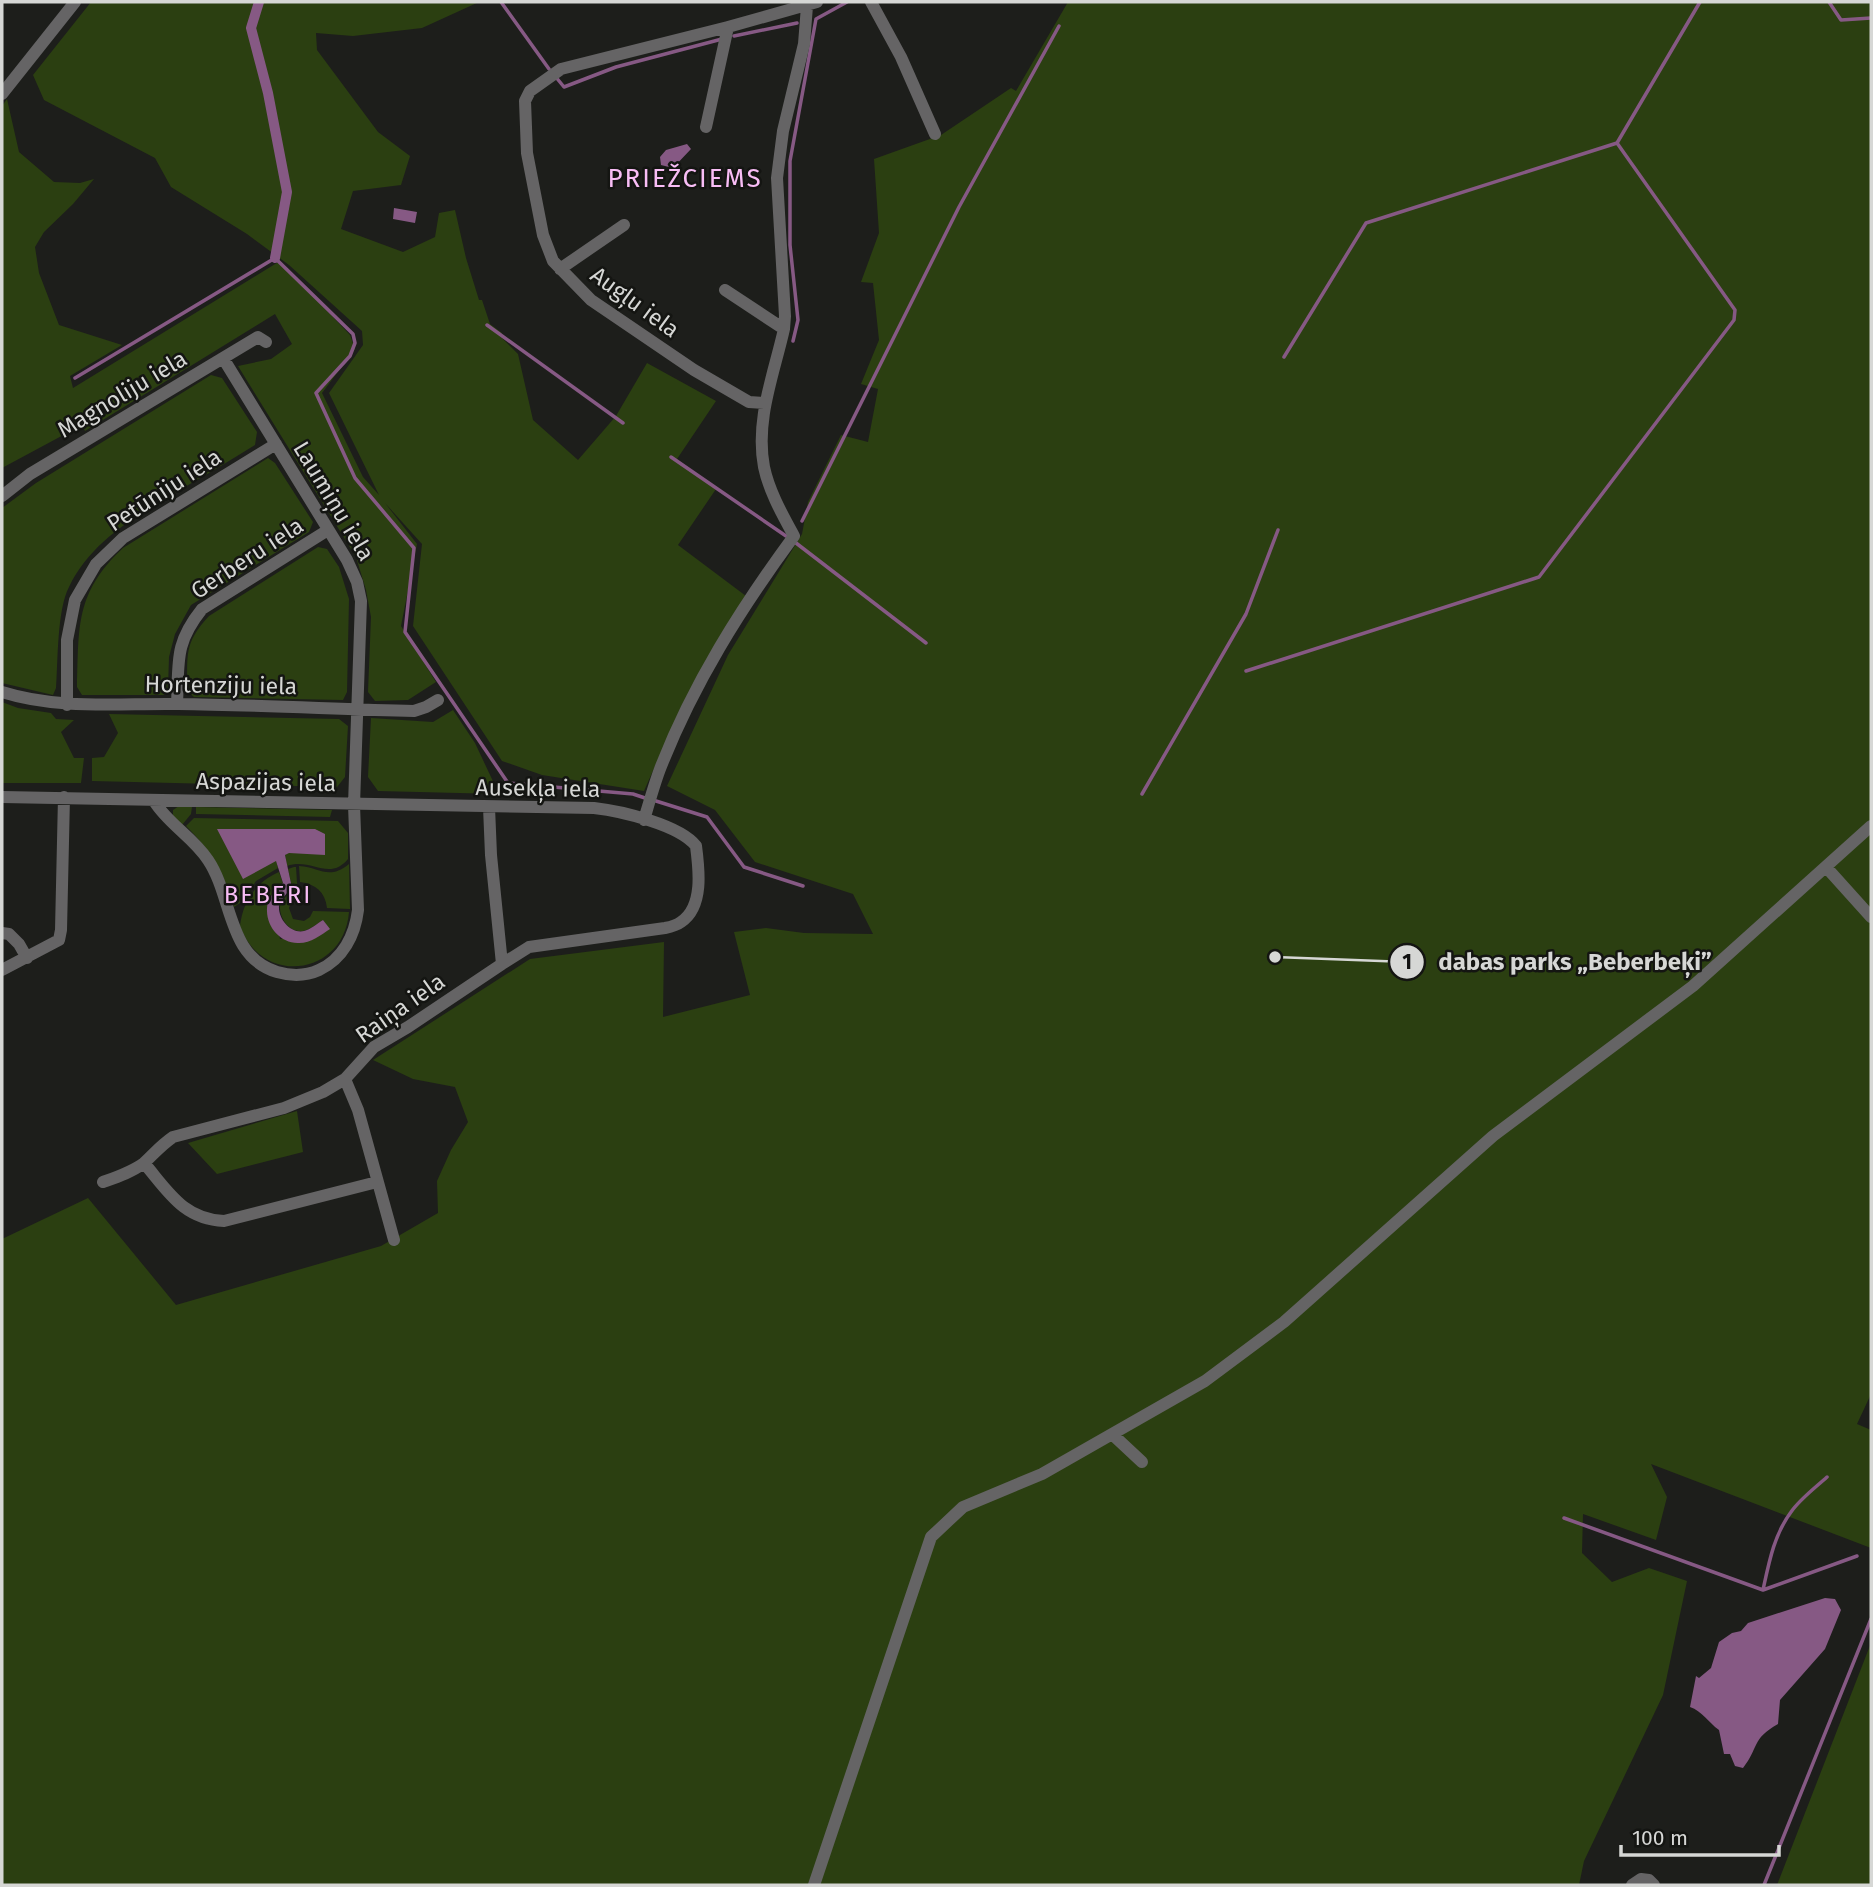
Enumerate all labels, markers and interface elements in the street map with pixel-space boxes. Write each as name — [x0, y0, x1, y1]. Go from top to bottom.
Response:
district label: PRIEŽCIEMS — [607, 163, 763, 194]
street label: Augļu iela — [585, 260, 685, 344]
street label: Magnoliju iela — [52, 344, 192, 444]
street label: Laumiņu iela — [286, 436, 381, 567]
street label: Petūniju iela — [101, 443, 227, 537]
street label: Gerberu iela — [185, 511, 309, 605]
street label: Hortenziju iela — [144, 670, 298, 700]
street label: Aspazijas iela — [196, 767, 336, 797]
street label: Ausekļa iela — [475, 773, 601, 804]
district label: BEBERI — [224, 881, 312, 909]
callout: dabas parks „Beberbeķi” — [1389, 939, 1726, 984]
text: dabas parks „Beberbeķi” — [1438, 948, 1712, 978]
text: 1 — [1402, 949, 1412, 975]
street label: Raiņa iela — [350, 967, 451, 1051]
scale bar — [1621, 1814, 1778, 1858]
text: 100 m — [1632, 1825, 1688, 1851]

